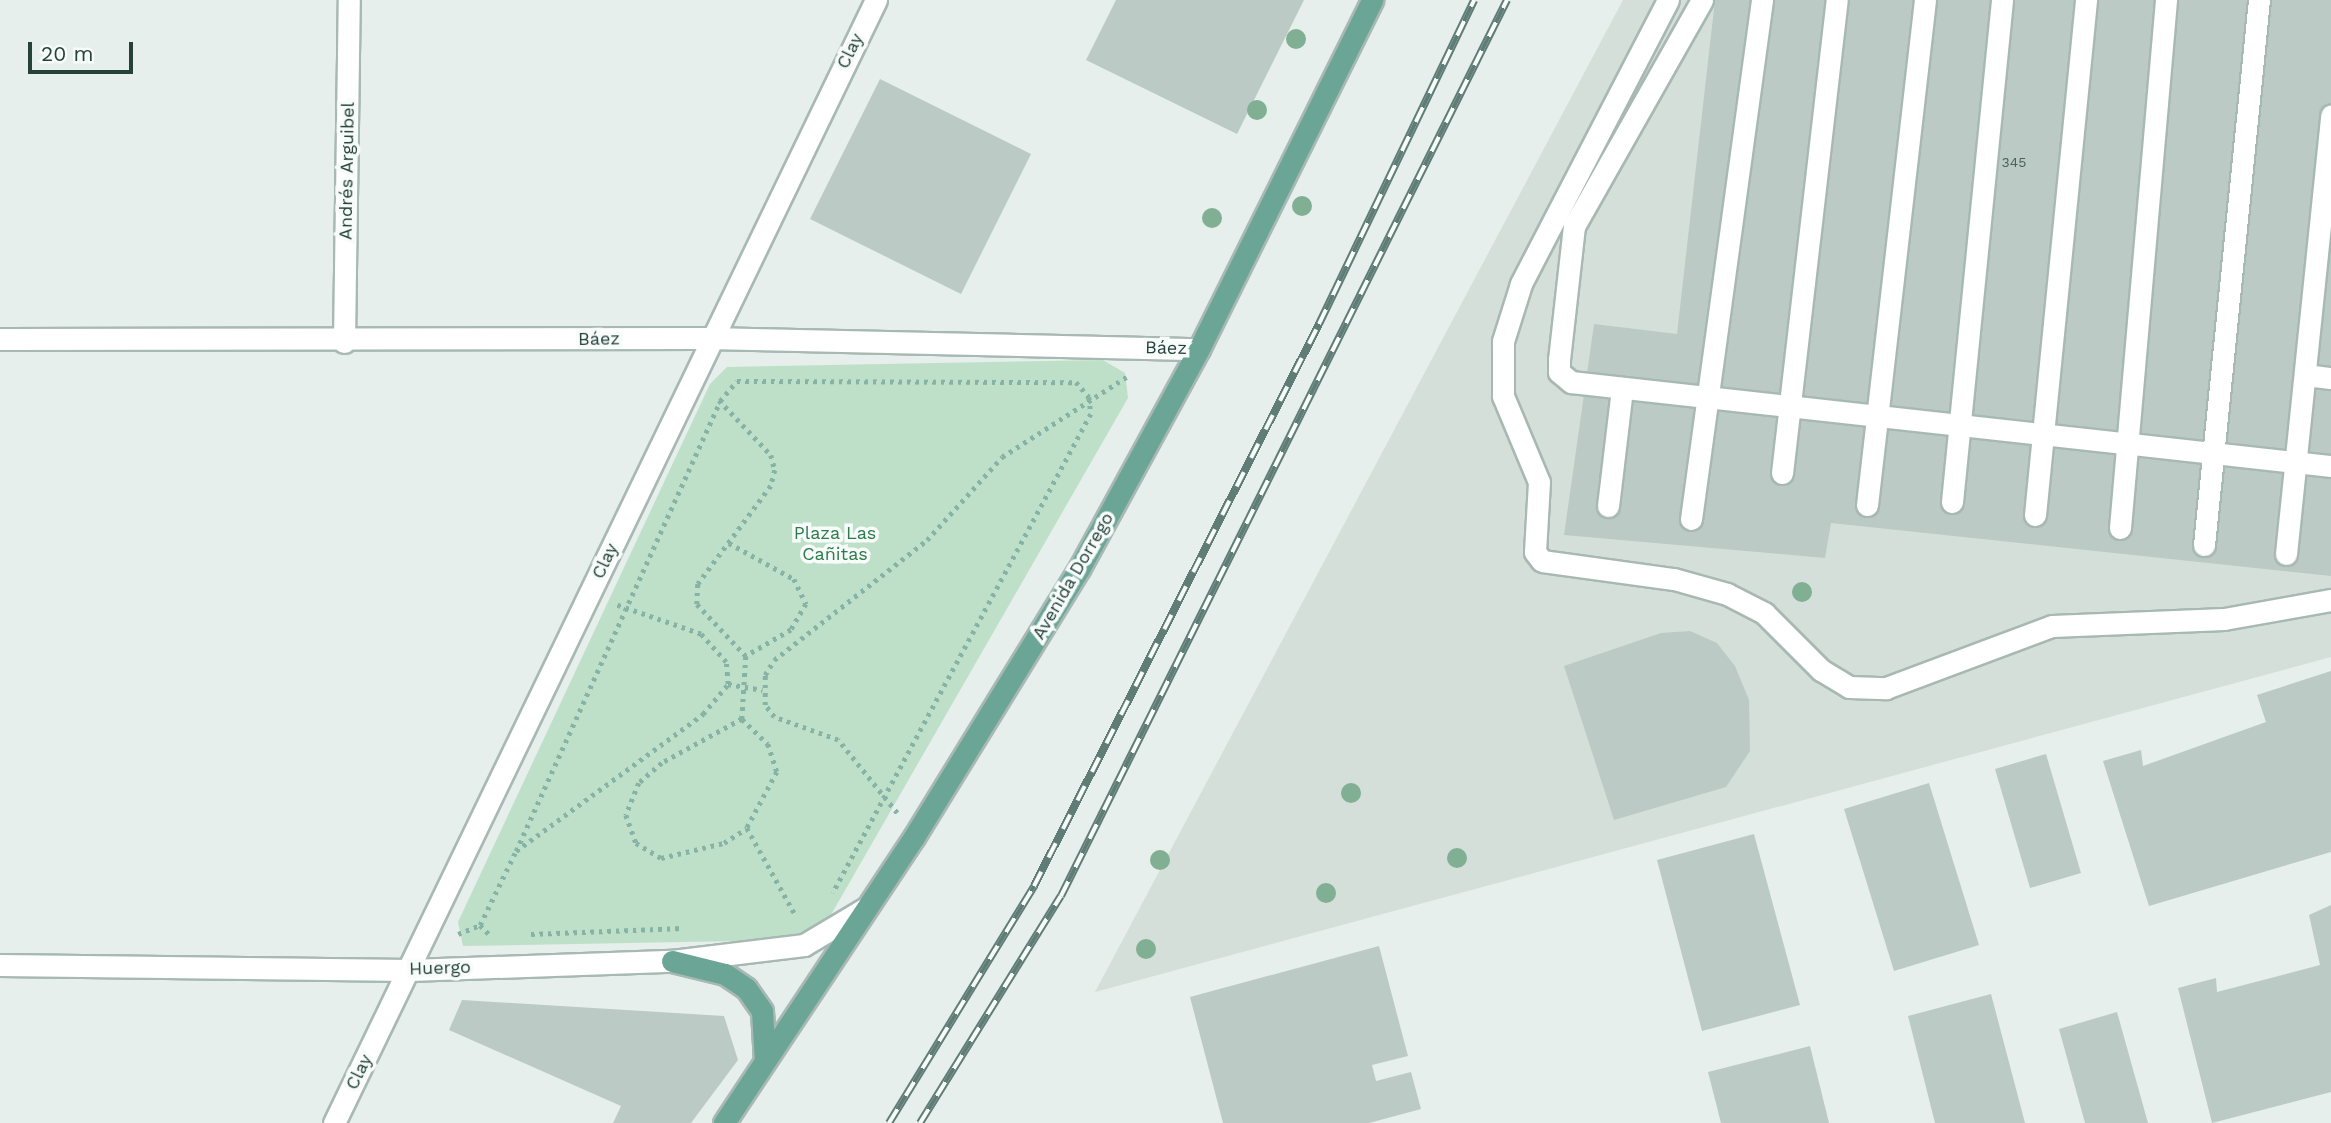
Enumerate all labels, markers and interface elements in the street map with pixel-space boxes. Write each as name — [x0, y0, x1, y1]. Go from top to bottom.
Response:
scale bar — [32, 28, 136, 72]
street label: Clay — [832, 30, 868, 72]
text: 20 m — [41, 41, 93, 66]
street label: Andrés Arguibel — [335, 101, 359, 241]
house number: 345 — [2002, 154, 2026, 170]
street label: Báez — [578, 328, 620, 350]
street label: Báez — [1145, 337, 1187, 359]
street label: Avenida Dorrego — [1028, 508, 1118, 644]
park label: Plaza Las Cañitas — [793, 523, 877, 566]
street label: Clay — [587, 540, 623, 582]
street label: Huergo — [409, 956, 471, 980]
street label: Clay — [341, 1051, 377, 1093]

